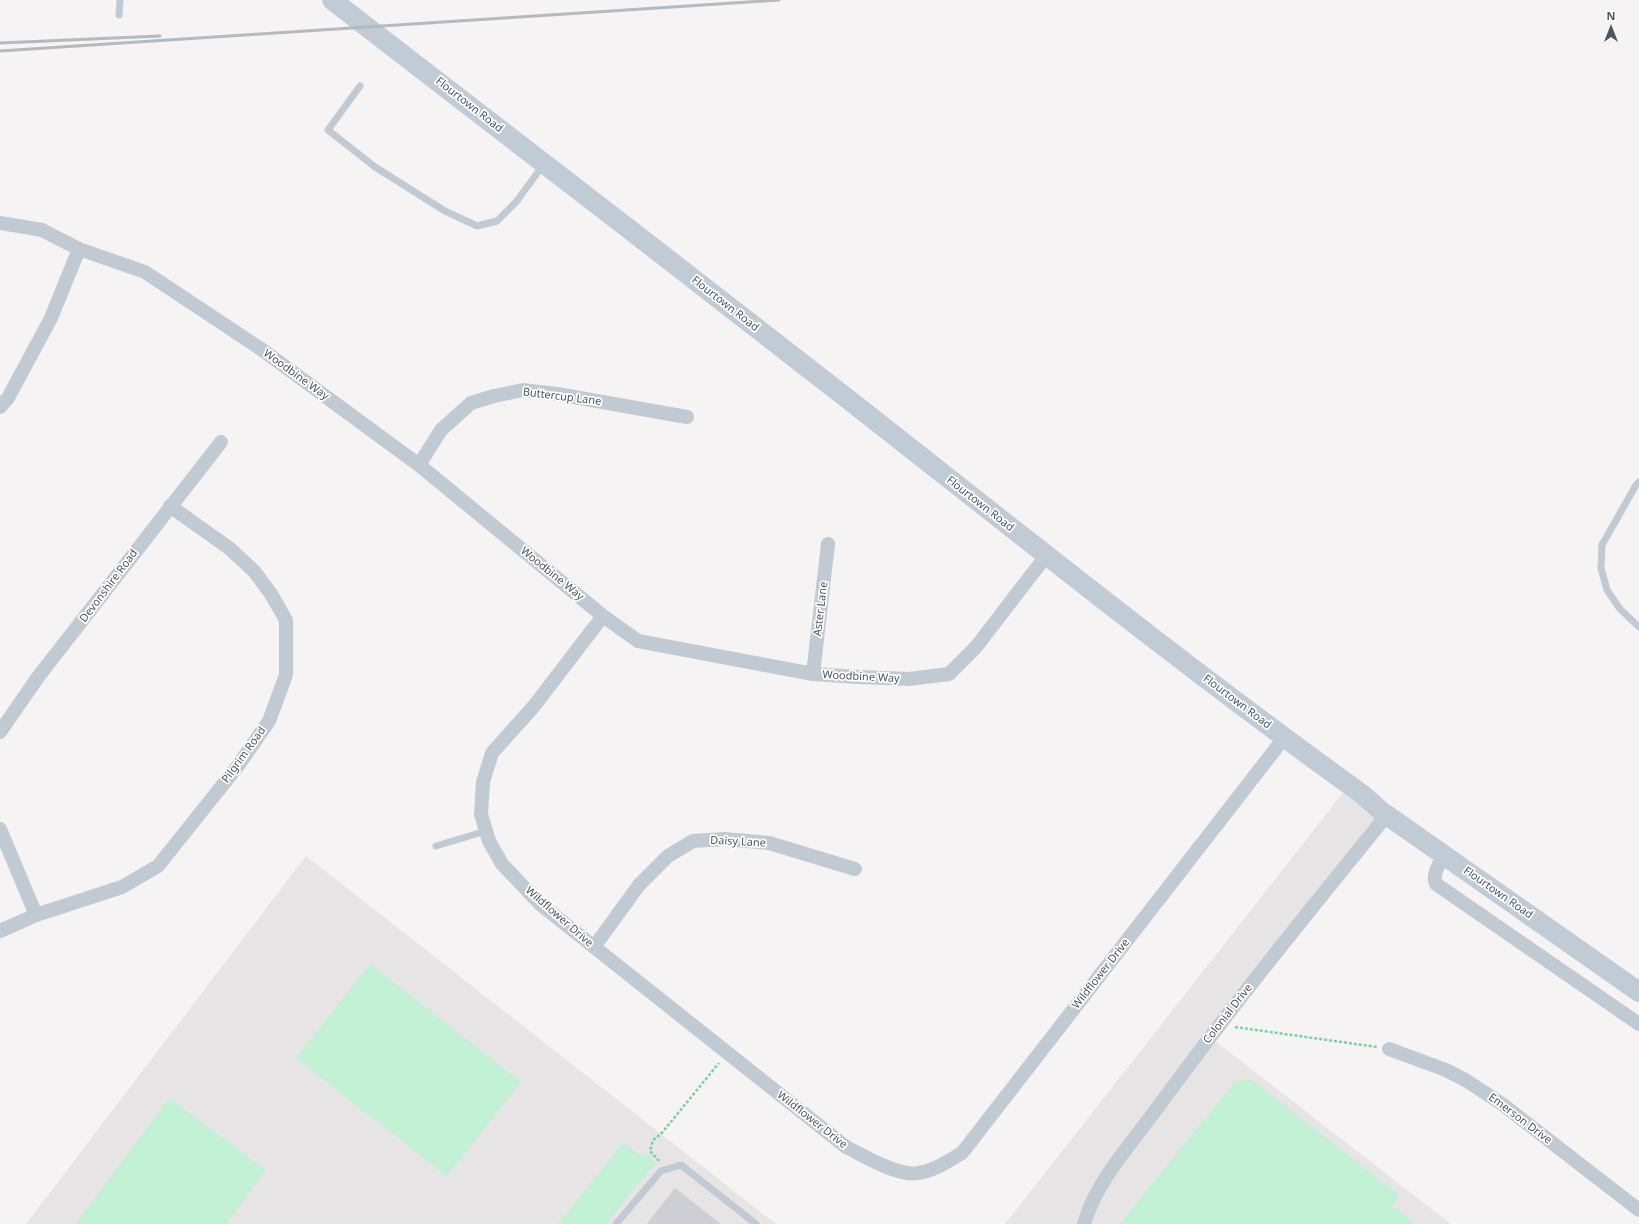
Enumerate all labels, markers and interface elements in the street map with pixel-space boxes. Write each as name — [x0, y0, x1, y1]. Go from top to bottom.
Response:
north arrow — [1591, 8, 1631, 48]
text: N — [1607, 8, 1615, 23]
street label: Flourtown Road — [433, 75, 505, 135]
street label: Flourtown Road — [689, 274, 761, 334]
street label: Woodbine Way — [261, 347, 331, 403]
street label: Buttercup Lane — [522, 386, 602, 408]
street label: Flourtown Road — [944, 474, 1016, 534]
street label: Woodbine Way — [518, 545, 586, 603]
street label: Devonshire Road — [77, 547, 141, 625]
street label: Aster Lane — [811, 581, 831, 637]
street label: Woodbine Way — [822, 668, 900, 686]
street label: Flourtown Road — [1200, 672, 1274, 732]
street label: Pilgrim Road — [219, 724, 269, 786]
street label: Daisy Lane — [710, 834, 766, 850]
street label: Flourtown Road — [1461, 864, 1535, 922]
street label: Wildflower Drive — [523, 884, 595, 950]
street label: Wildflower Drive — [1070, 936, 1132, 1012]
street label: Colonial Drive — [1201, 982, 1255, 1046]
street label: Wildflower Drive — [774, 1089, 850, 1151]
street label: Emerson Drive — [1486, 1091, 1554, 1147]

